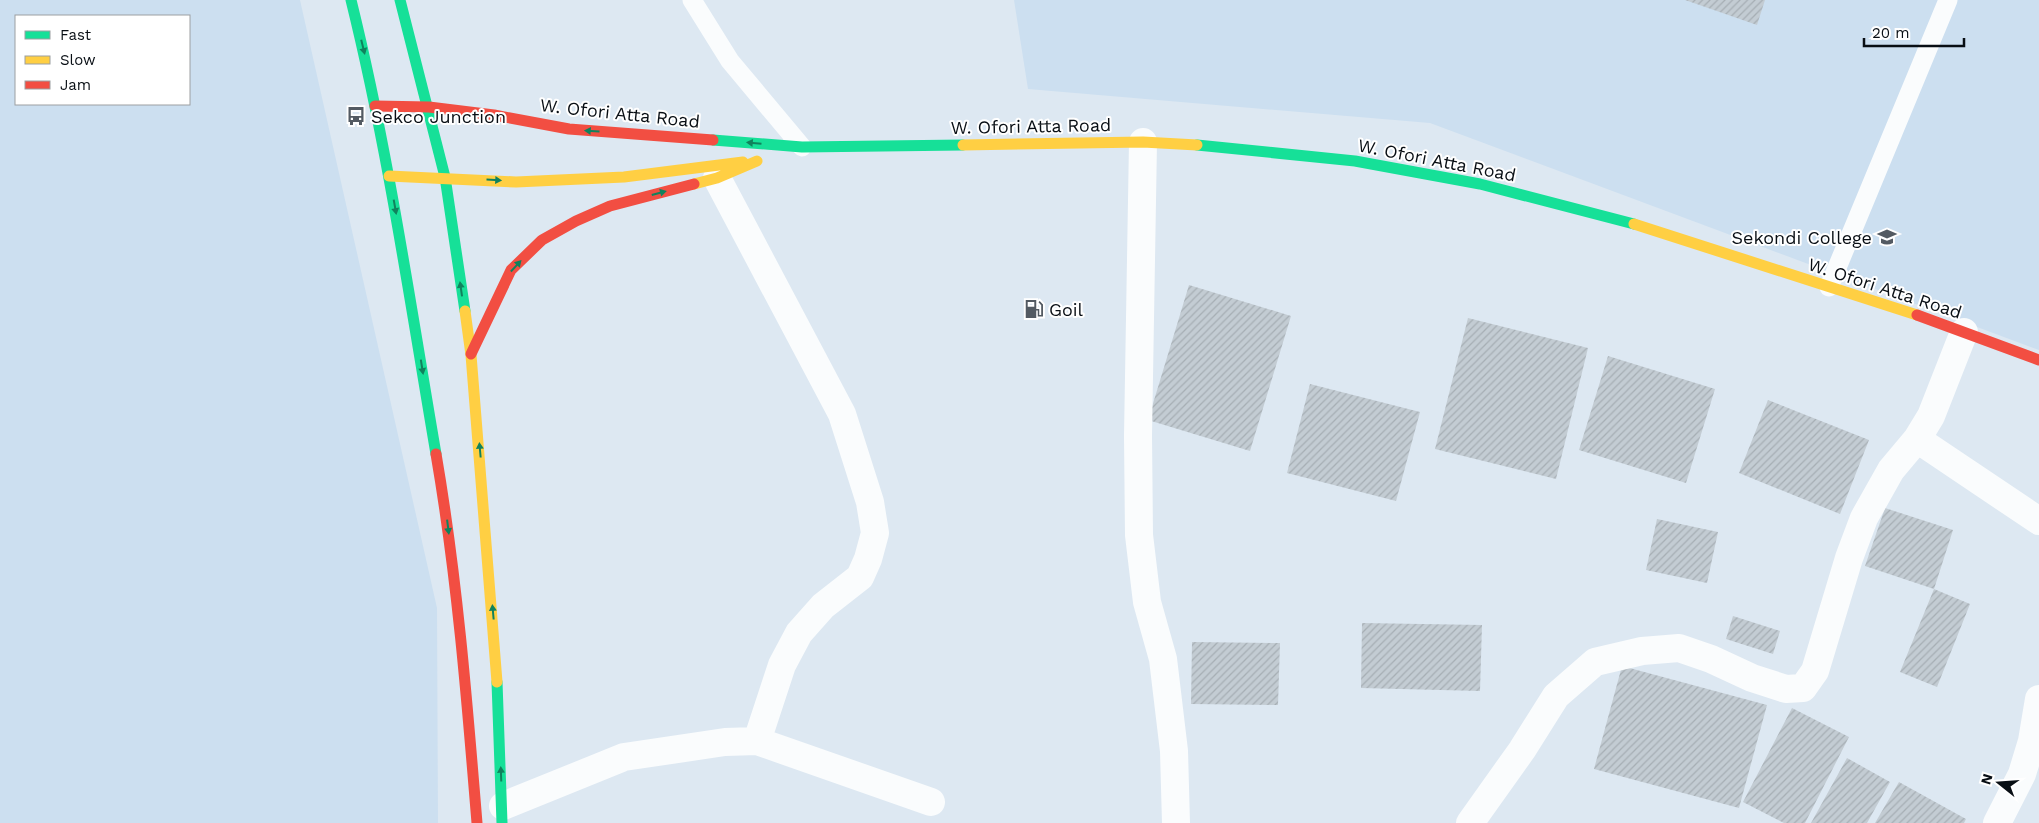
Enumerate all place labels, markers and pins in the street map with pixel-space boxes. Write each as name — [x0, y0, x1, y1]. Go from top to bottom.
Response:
bus stop icon: Sekco Junction — [345, 105, 367, 127]
place label: Sekco Junction — [371, 106, 506, 127]
school or university icon: Sekondi College — [1876, 226, 1898, 248]
place label: Sekondi College — [1732, 227, 1872, 248]
fuel station icon: Goil — [1023, 298, 1045, 320]
place label: Goil — [1049, 299, 1084, 320]

